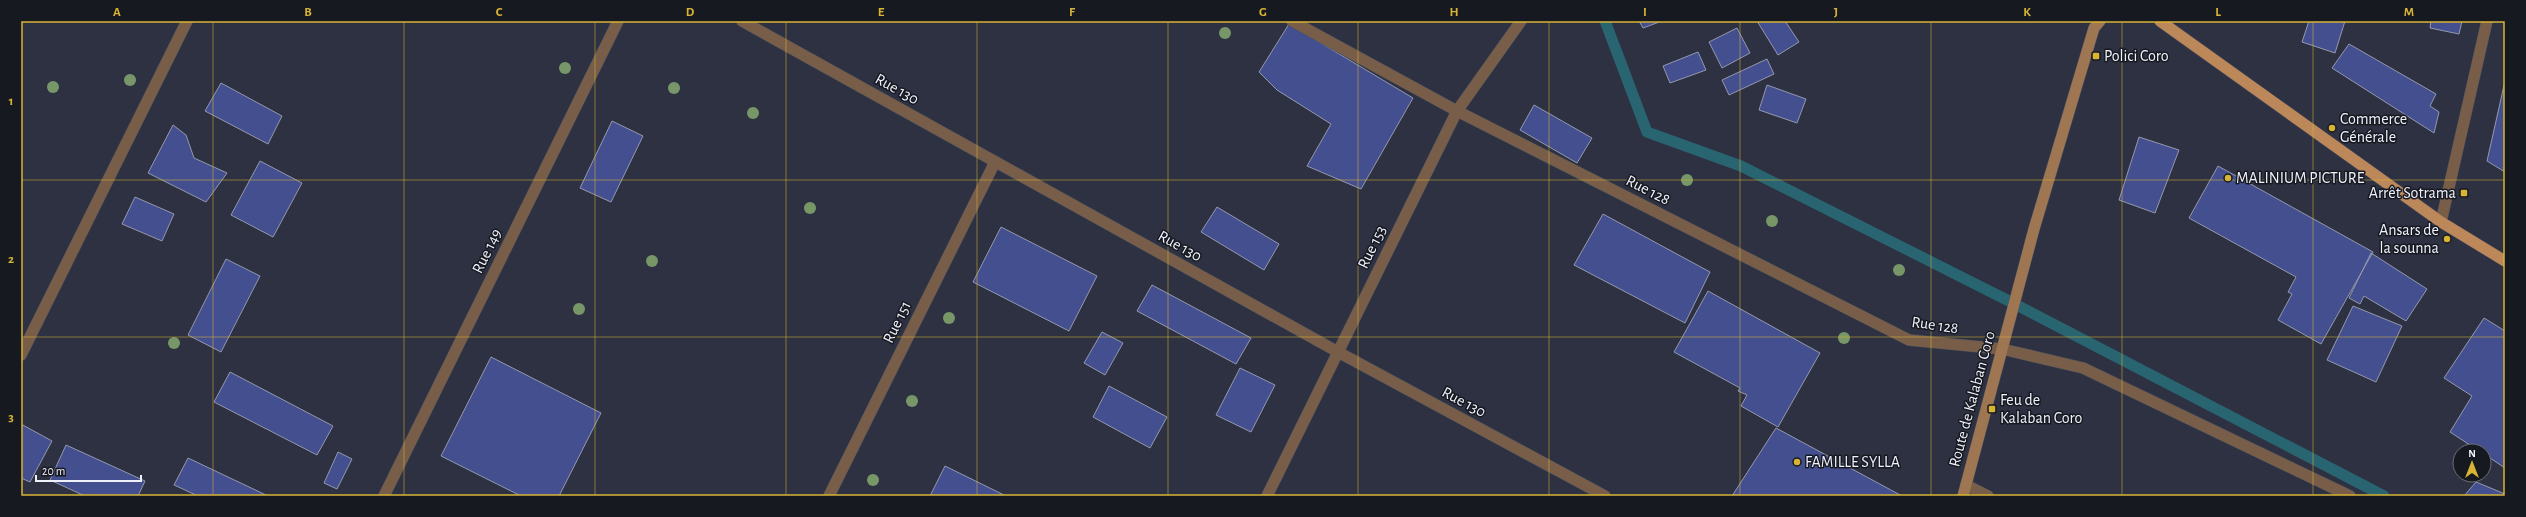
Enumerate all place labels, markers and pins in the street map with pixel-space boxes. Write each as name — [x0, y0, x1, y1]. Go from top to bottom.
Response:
place label: Polici Coro — [2104, 48, 2169, 64]
marker: Polici Coro — [2091, 51, 2101, 61]
place label: Commerce Générale — [2340, 111, 2407, 145]
marker: Commerce Générale — [2327, 123, 2337, 133]
place label: MALINIUM PICTURE — [2236, 170, 2365, 186]
marker: MALINIUM PICTURE — [2223, 173, 2233, 183]
place label: Arrêt Sotrama — [2369, 185, 2456, 201]
marker: Arrêt Sotrama — [2459, 188, 2469, 198]
place label: Ansars de la sounna — [2379, 222, 2439, 256]
marker: Ansars de la sounna — [2442, 234, 2452, 244]
place label: Feu de Kalaban Coro — [2000, 392, 2083, 426]
marker: Feu de Kalaban Coro — [1987, 404, 1997, 414]
place label: FAMILLE SYLLA — [1805, 454, 1900, 470]
marker: FAMILLE SYLLA — [1792, 457, 1802, 467]

